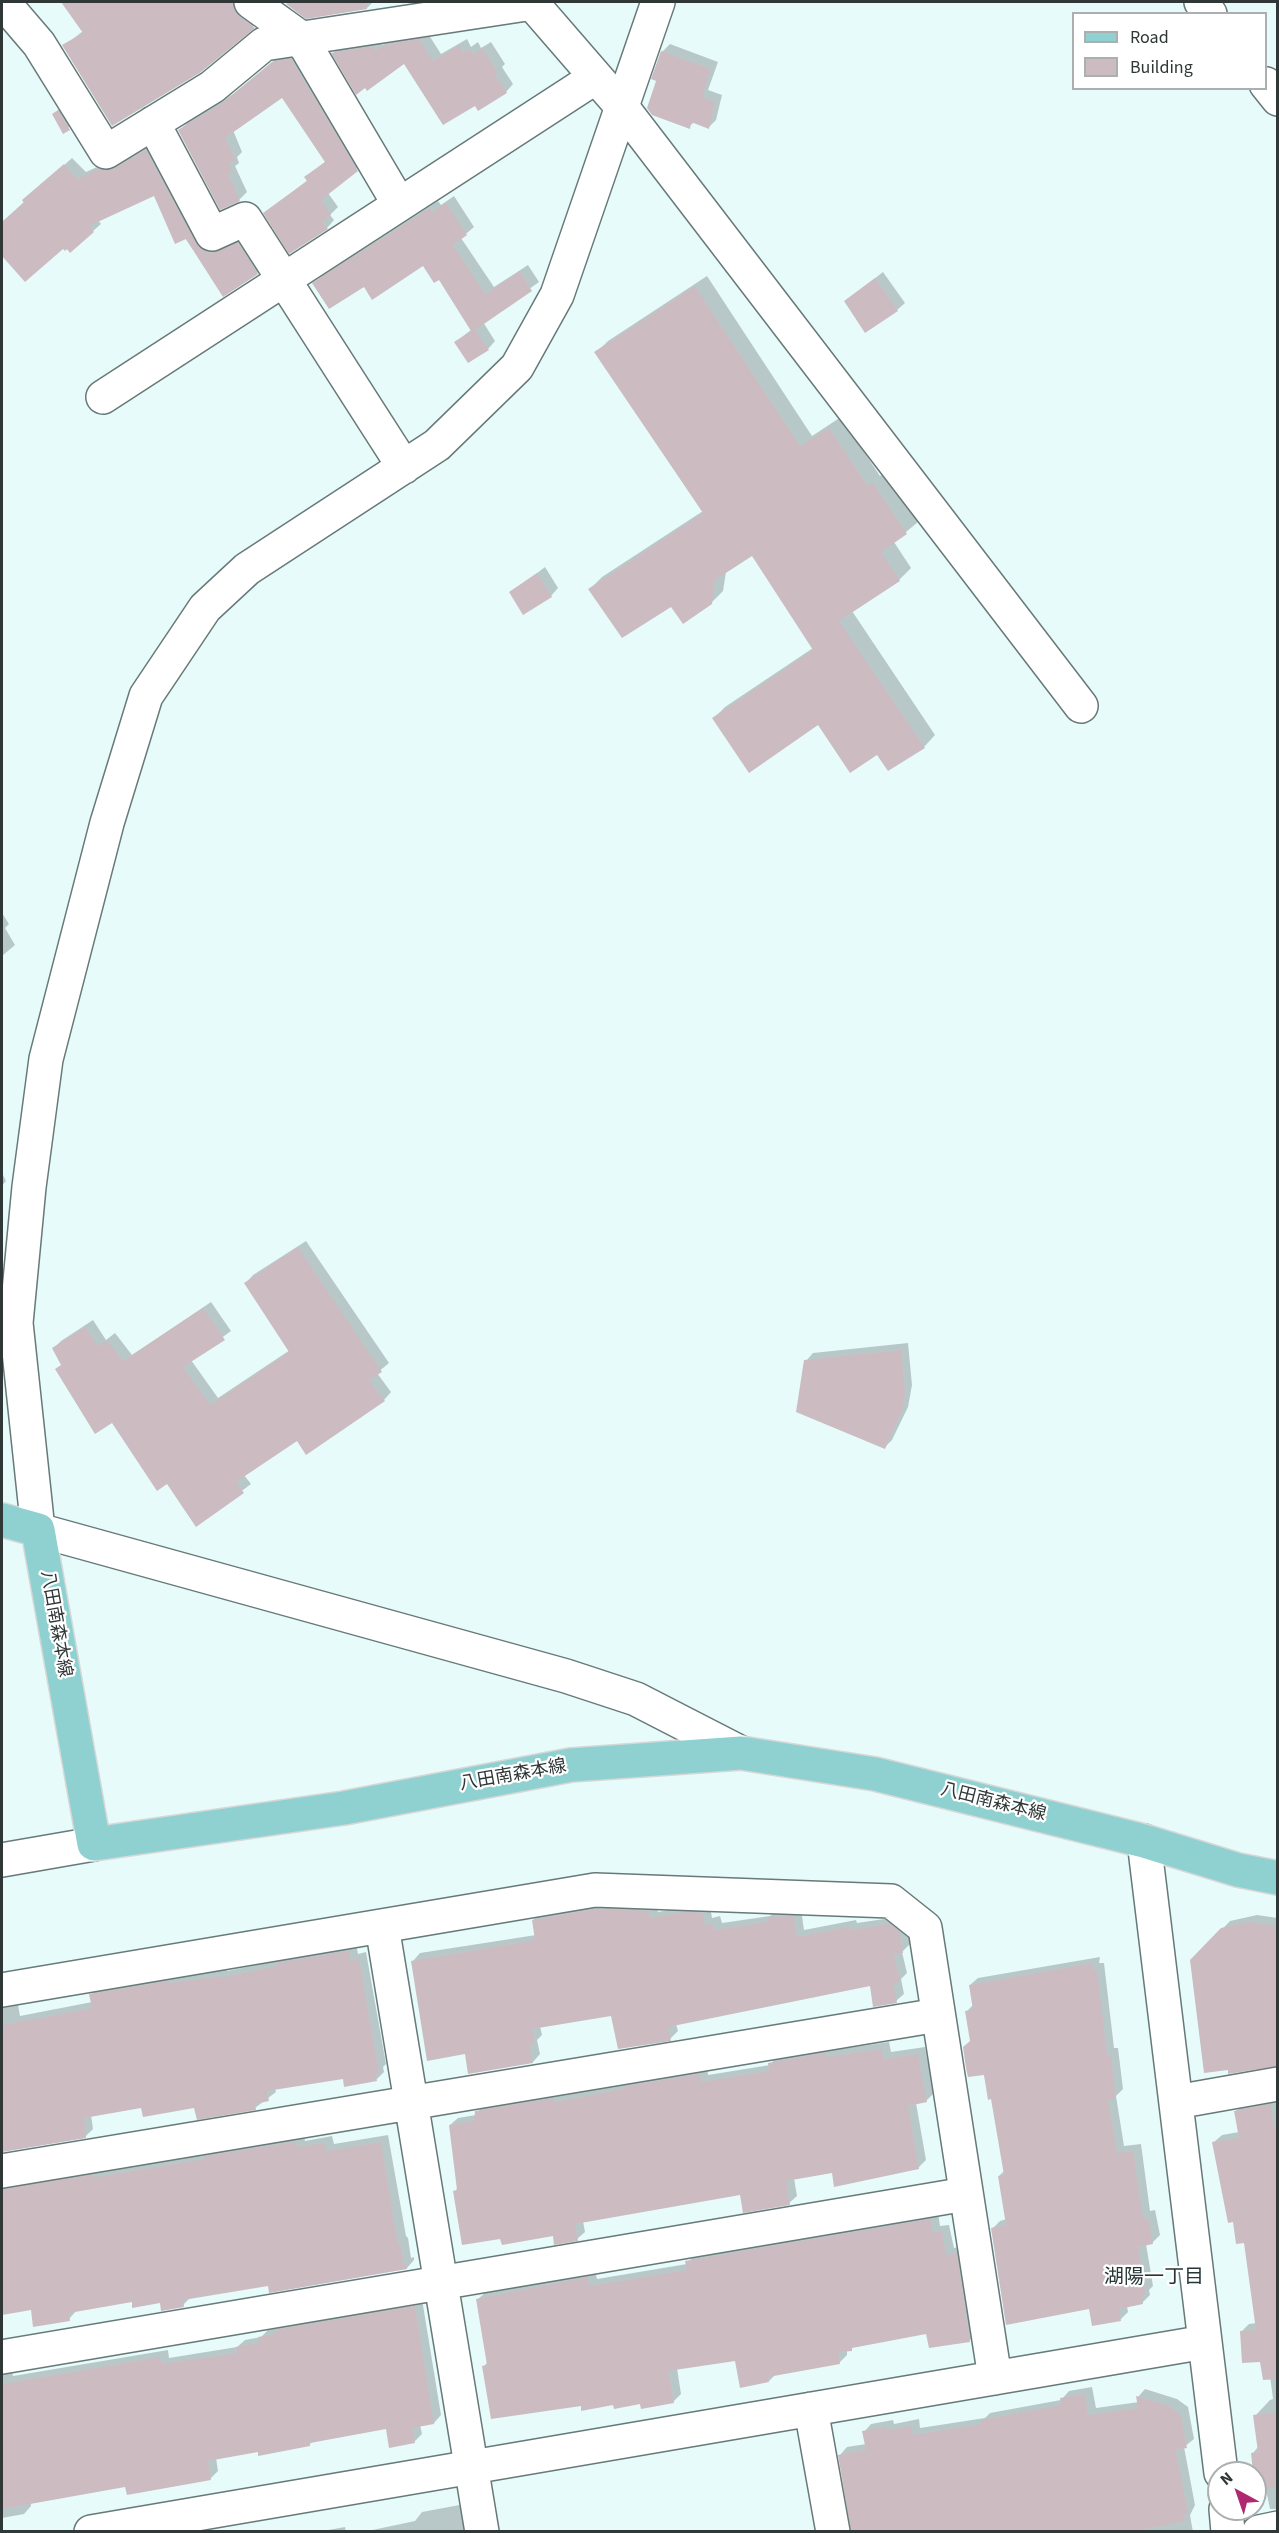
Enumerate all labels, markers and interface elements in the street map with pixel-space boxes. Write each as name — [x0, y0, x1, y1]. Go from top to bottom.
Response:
legend — [1072, 12, 1267, 90]
text: Road — [1130, 25, 1169, 50]
text: Building — [1130, 55, 1193, 80]
street label: 八田南森本線 — [35, 1569, 75, 1679]
street label: 八田南森本線 — [458, 1756, 568, 1796]
street label: 八田南森本線 — [938, 1779, 1048, 1827]
district label: 湖陽一丁目 — [1104, 2267, 1204, 2291]
north arrow — [1207, 2461, 1267, 2521]
text: N — [1216, 2467, 1238, 2491]

